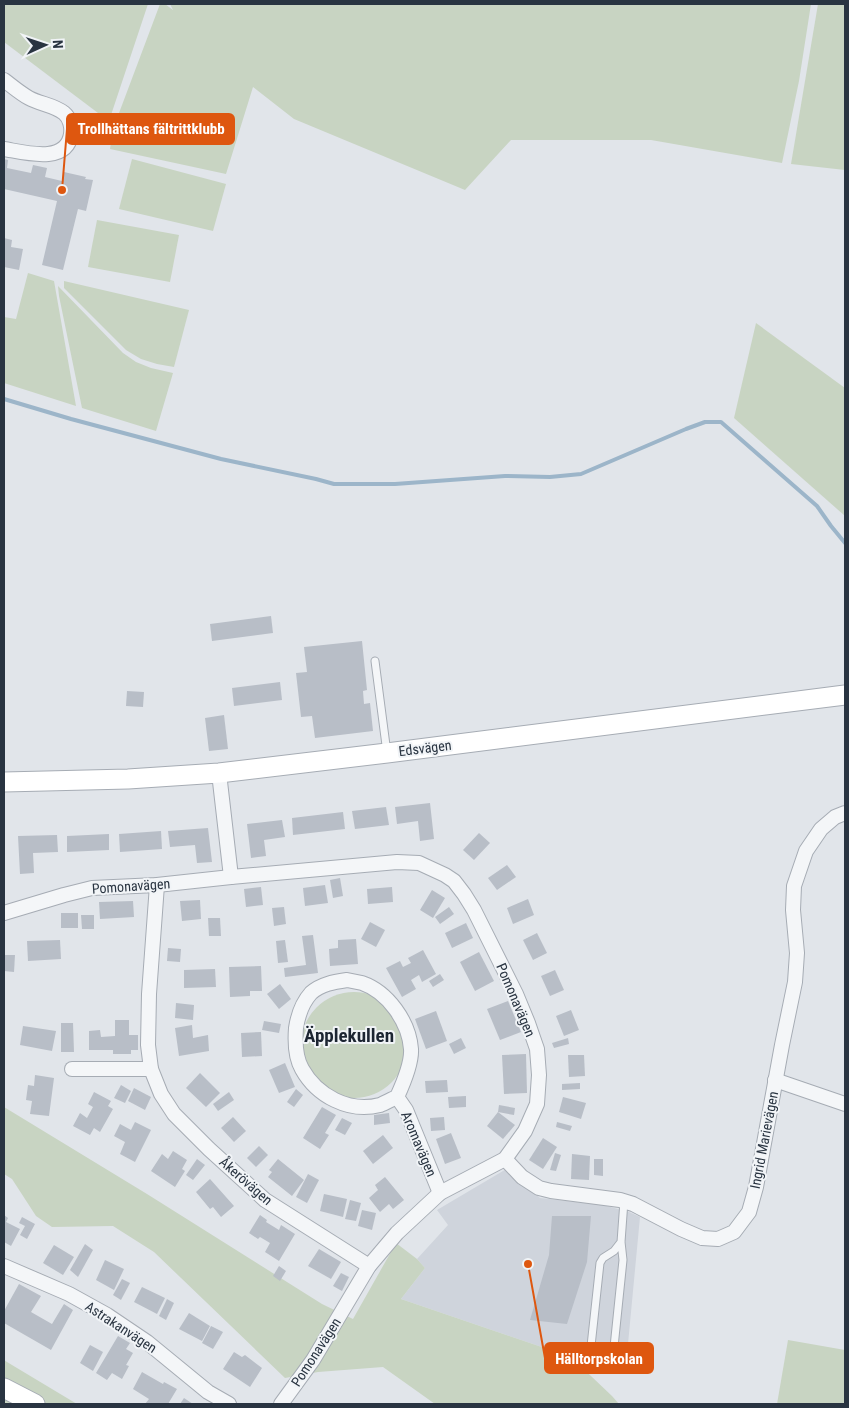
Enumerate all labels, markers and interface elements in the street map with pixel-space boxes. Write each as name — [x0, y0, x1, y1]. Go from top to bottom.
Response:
north arrow — [20, 20, 70, 70]
text: N — [50, 40, 66, 49]
callout: Trollhättans fältrittklubb — [67, 114, 234, 144]
text: Trollhättans fältrittklubb — [77, 120, 225, 138]
street label: Edsvägen — [398, 737, 452, 759]
street label: Pomonavägen — [91, 875, 171, 897]
street label: Pomonavägen — [493, 961, 539, 1039]
district label: Äpplekullen — [304, 1024, 394, 1047]
street label: Ingrid Marievägen — [747, 1090, 781, 1190]
street label: Aromavägen — [398, 1109, 440, 1179]
street label: Åkerövägen — [216, 1153, 276, 1208]
street label: Astrakanvägen — [82, 1298, 160, 1356]
street label: Pomonavägen — [288, 1315, 344, 1389]
callout: Hälltorpskolan — [545, 1343, 653, 1373]
text: Hälltorpskolan — [555, 1350, 643, 1368]

